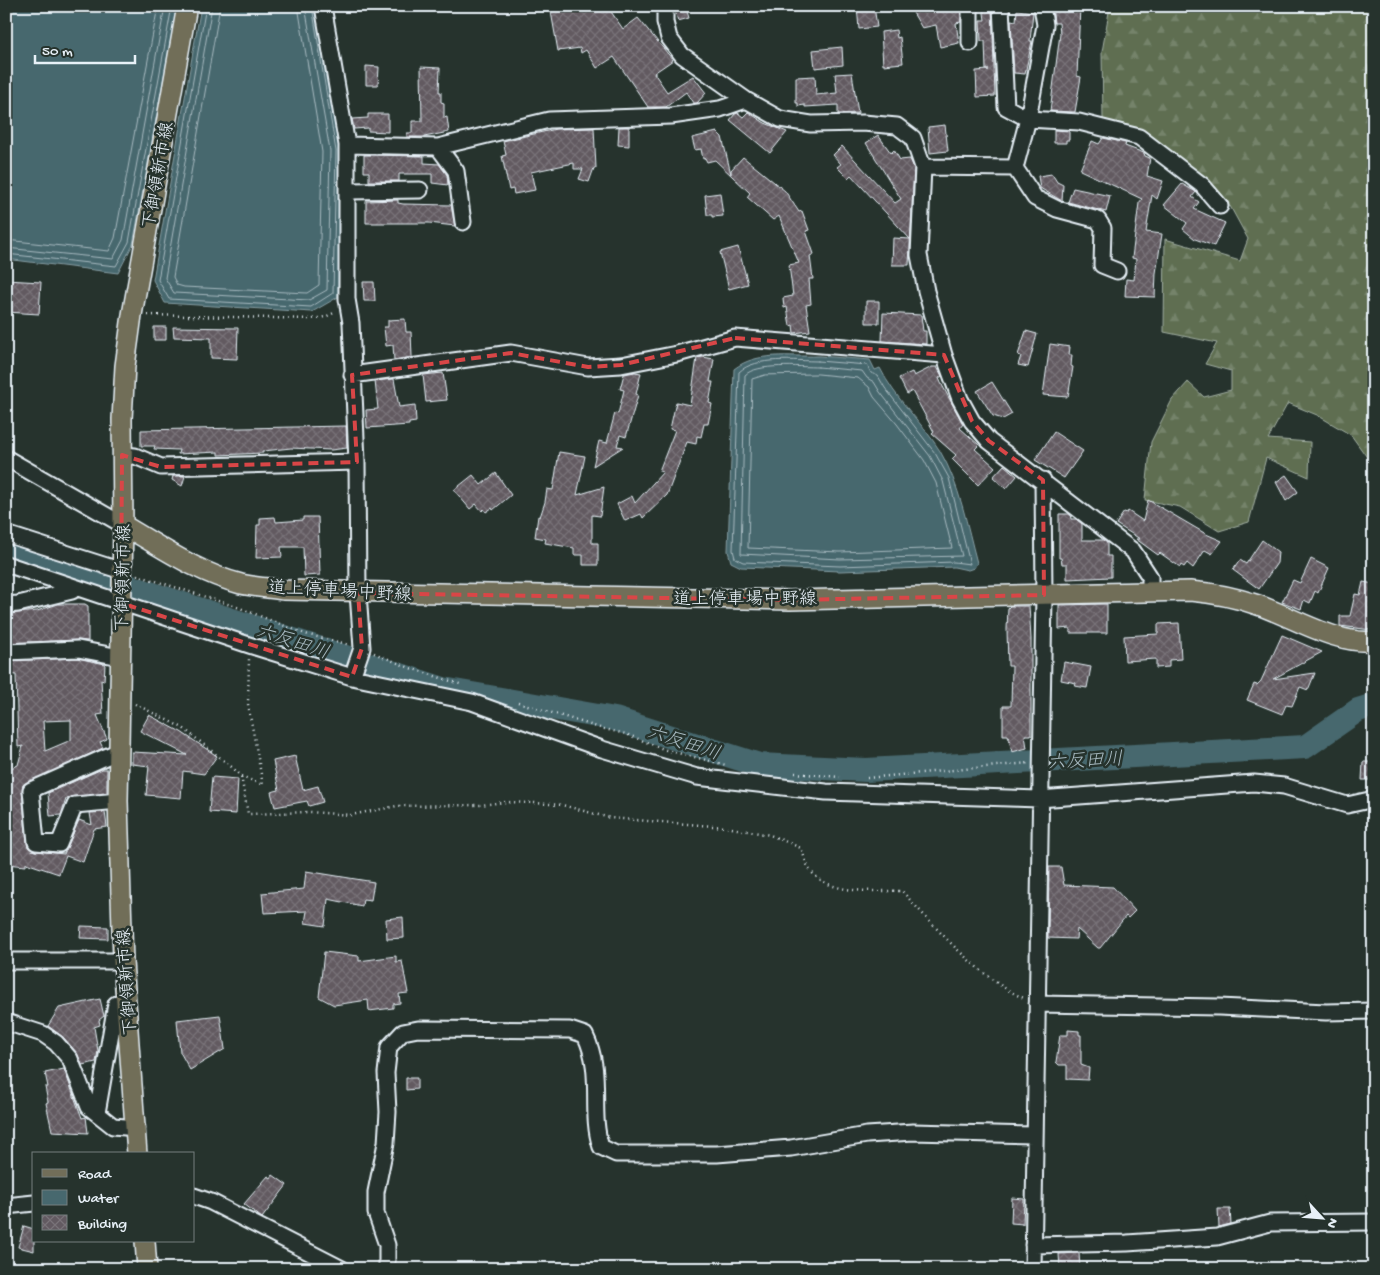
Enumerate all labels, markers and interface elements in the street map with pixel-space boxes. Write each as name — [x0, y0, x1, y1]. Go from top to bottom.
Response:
scale bar — [35, 32, 135, 64]
text: 50 m — [42, 43, 73, 61]
street label: 下御領新市線 — [139, 120, 179, 230]
street label: 下御領新市線 — [112, 524, 136, 632]
street label: 道上停車場中野線 — [267, 577, 412, 607]
street label: 道上停車場中野線 — [673, 589, 817, 611]
water label: 六反田川 — [252, 621, 332, 666]
water label: 六反田川 — [643, 722, 723, 767]
water label: 六反田川 — [1047, 749, 1124, 776]
street label: 下御領新市線 — [113, 927, 143, 1036]
legend — [32, 1152, 195, 1242]
text: Road — [78, 1166, 112, 1184]
text: Water — [78, 1190, 120, 1208]
north arrow — [1298, 1192, 1348, 1242]
text: N — [1322, 1215, 1341, 1230]
text: Building — [77, 1216, 127, 1234]

